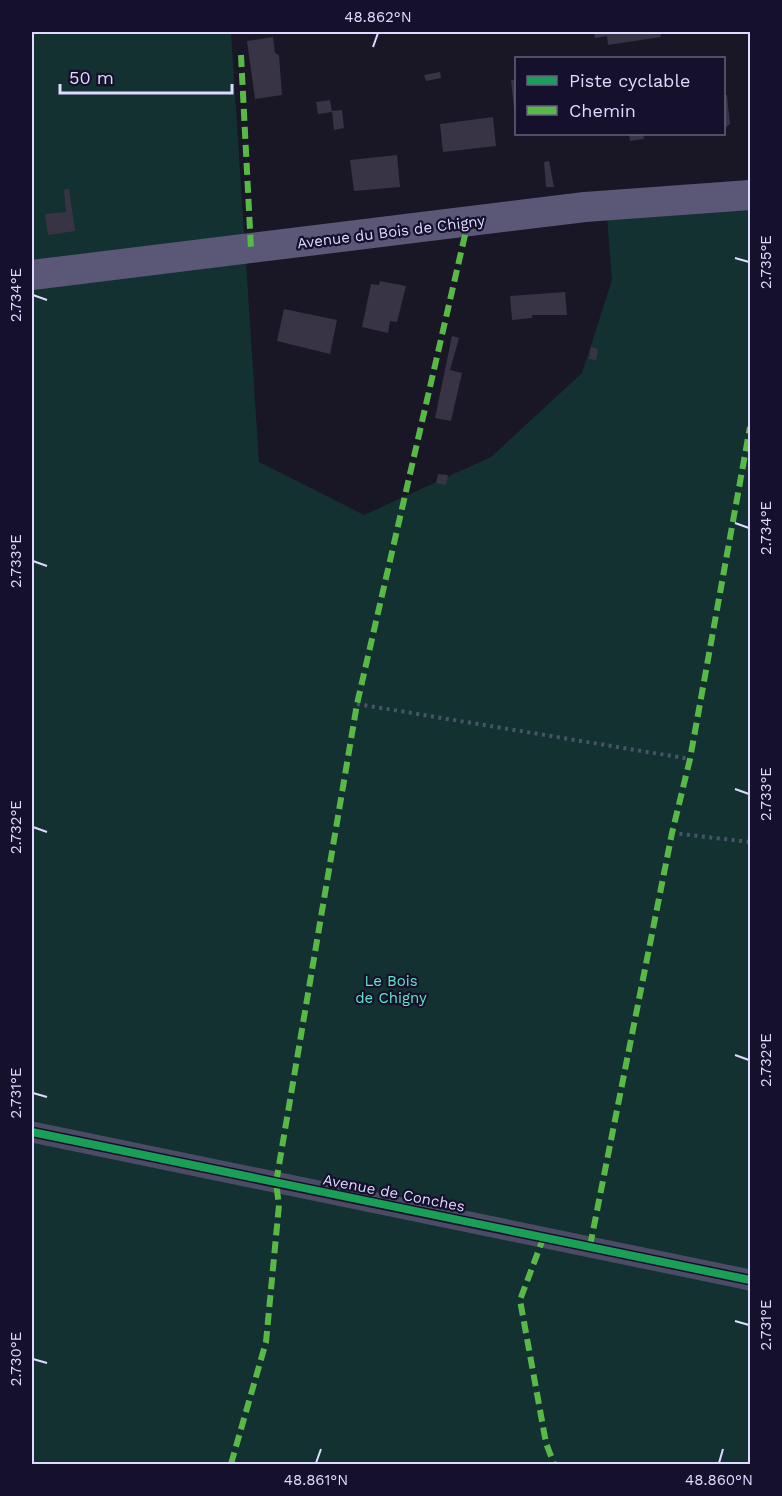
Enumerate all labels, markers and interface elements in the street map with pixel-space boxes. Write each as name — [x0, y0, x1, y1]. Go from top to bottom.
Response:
text: 48.862°N — [344, 8, 412, 26]
scale bar — [60, 57, 232, 95]
legend — [515, 57, 725, 135]
text: 50 m — [69, 67, 114, 88]
text: Piste cyclable — [569, 70, 690, 91]
text: Chemin — [569, 100, 636, 121]
street label: Avenue du Bois de Chigny — [296, 212, 486, 252]
text: 2.735°E — [757, 235, 775, 289]
text: 2.734°E — [7, 268, 25, 322]
text: 2.734°E — [757, 501, 775, 555]
text: 2.733°E — [7, 534, 25, 588]
text: 2.733°E — [757, 767, 775, 821]
text: 2.732°E — [7, 800, 25, 854]
park label: Le Bois de Chigny — [355, 972, 427, 1007]
text: 2.732°E — [757, 1033, 775, 1087]
text: 2.731°E — [7, 1068, 25, 1118]
street label: Avenue de Conches — [322, 1170, 467, 1216]
text: 2.731°E — [757, 1300, 775, 1350]
text: 2.730°E — [7, 1332, 25, 1386]
text: 48.861°N — [284, 1471, 348, 1489]
text: 48.860°N — [685, 1471, 753, 1489]

